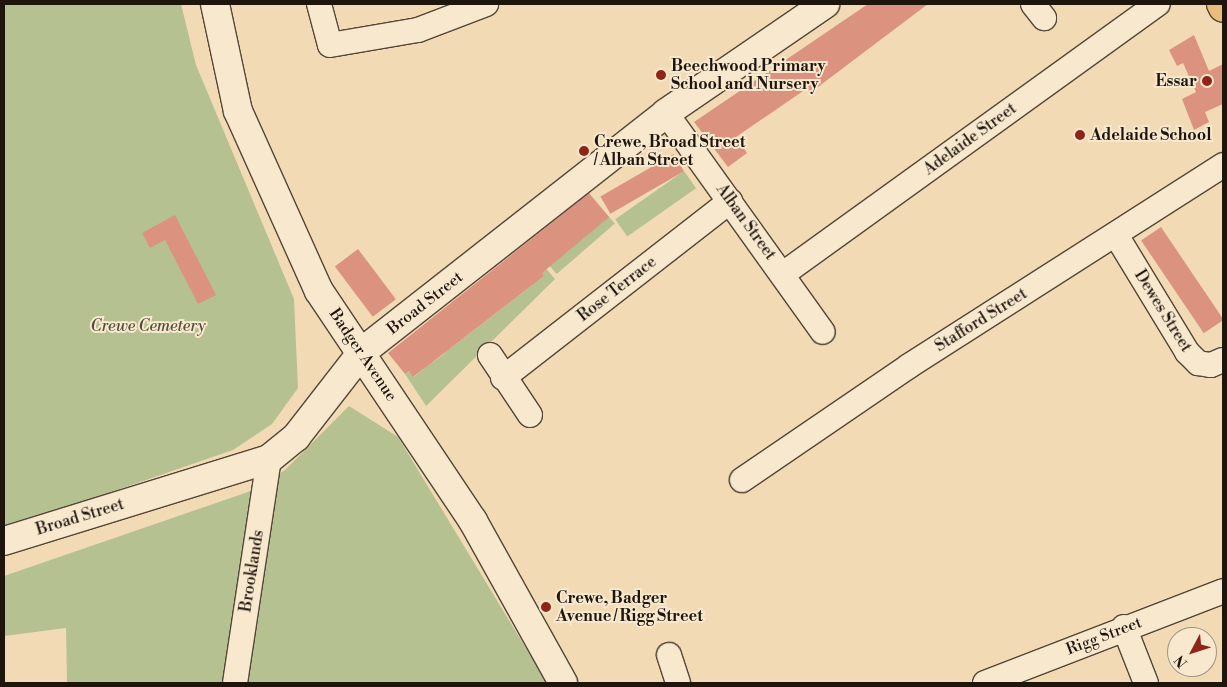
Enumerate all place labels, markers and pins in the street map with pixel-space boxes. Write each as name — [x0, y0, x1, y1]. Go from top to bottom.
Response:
place label: Beechwood Primary School and Nursery — [671, 56, 826, 94]
marker: Beechwood Primary School and Nursery — [655, 69, 667, 81]
place label: Essar — [1155, 71, 1197, 91]
marker: Essar — [1201, 75, 1213, 87]
place label: Adelaide School — [1090, 125, 1211, 145]
marker: Adelaide School — [1074, 129, 1086, 141]
place label: Crewe, Broad Street / Alban Street — [594, 132, 745, 170]
marker: Crewe, Broad Street / Alban Street — [578, 145, 590, 157]
place label: Crewe, Badger Avenue / Rigg Street — [556, 588, 703, 626]
marker: Crewe, Badger Avenue / Rigg Street — [540, 601, 552, 613]

